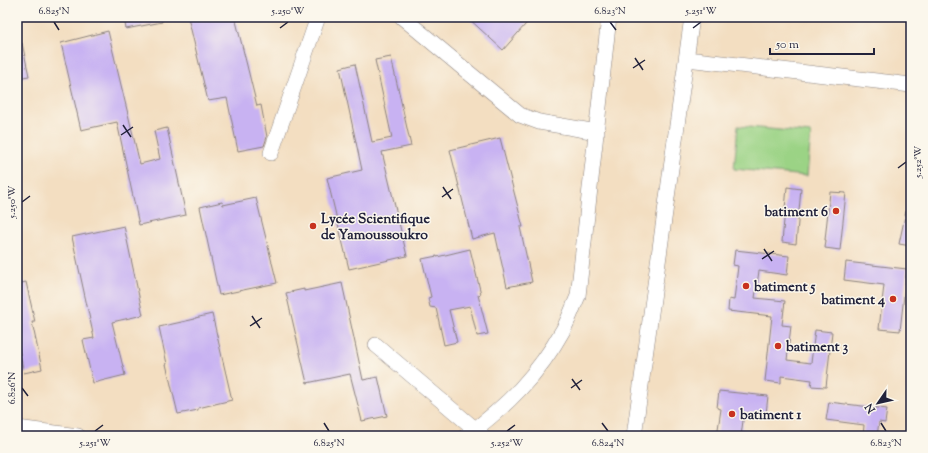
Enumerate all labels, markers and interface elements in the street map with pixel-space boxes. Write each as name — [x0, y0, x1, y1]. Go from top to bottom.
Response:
text: 6.825°N — [39, 4, 69, 19]
text: 5.250°W — [271, 4, 304, 19]
text: 6.823°N — [594, 4, 626, 19]
text: 5.251°W — [684, 4, 717, 19]
scale bar — [770, 30, 874, 56]
text: 50 m — [775, 36, 799, 54]
text: 5.252°W — [911, 146, 926, 179]
text: 5.250°W — [5, 186, 20, 219]
place label: batiment 6 — [763, 203, 828, 223]
marker: batiment 6 — [831, 206, 841, 216]
place label: Lycée Scientifique de Yamoussoukro — [321, 210, 430, 246]
marker: Lycée Scientifique de Yamoussoukro — [308, 221, 318, 231]
place label: batiment 5 — [753, 278, 816, 298]
marker: batiment 5 — [741, 281, 751, 291]
place label: batiment 4 — [820, 291, 885, 311]
marker: batiment 4 — [888, 294, 898, 304]
place label: batiment 3 — [785, 338, 849, 358]
marker: batiment 3 — [773, 341, 783, 351]
text: 6.826°N — [5, 372, 20, 404]
north arrow — [858, 383, 898, 423]
text: N — [861, 400, 880, 417]
place label: batiment 1 — [739, 406, 802, 426]
marker: batiment 1 — [727, 409, 737, 419]
text: 5.251°W — [78, 436, 111, 451]
text: 6.825°N — [314, 436, 344, 451]
text: 5.252°W — [490, 436, 523, 451]
text: 6.824°N — [592, 436, 624, 451]
text: 6.823°N — [870, 436, 902, 451]

